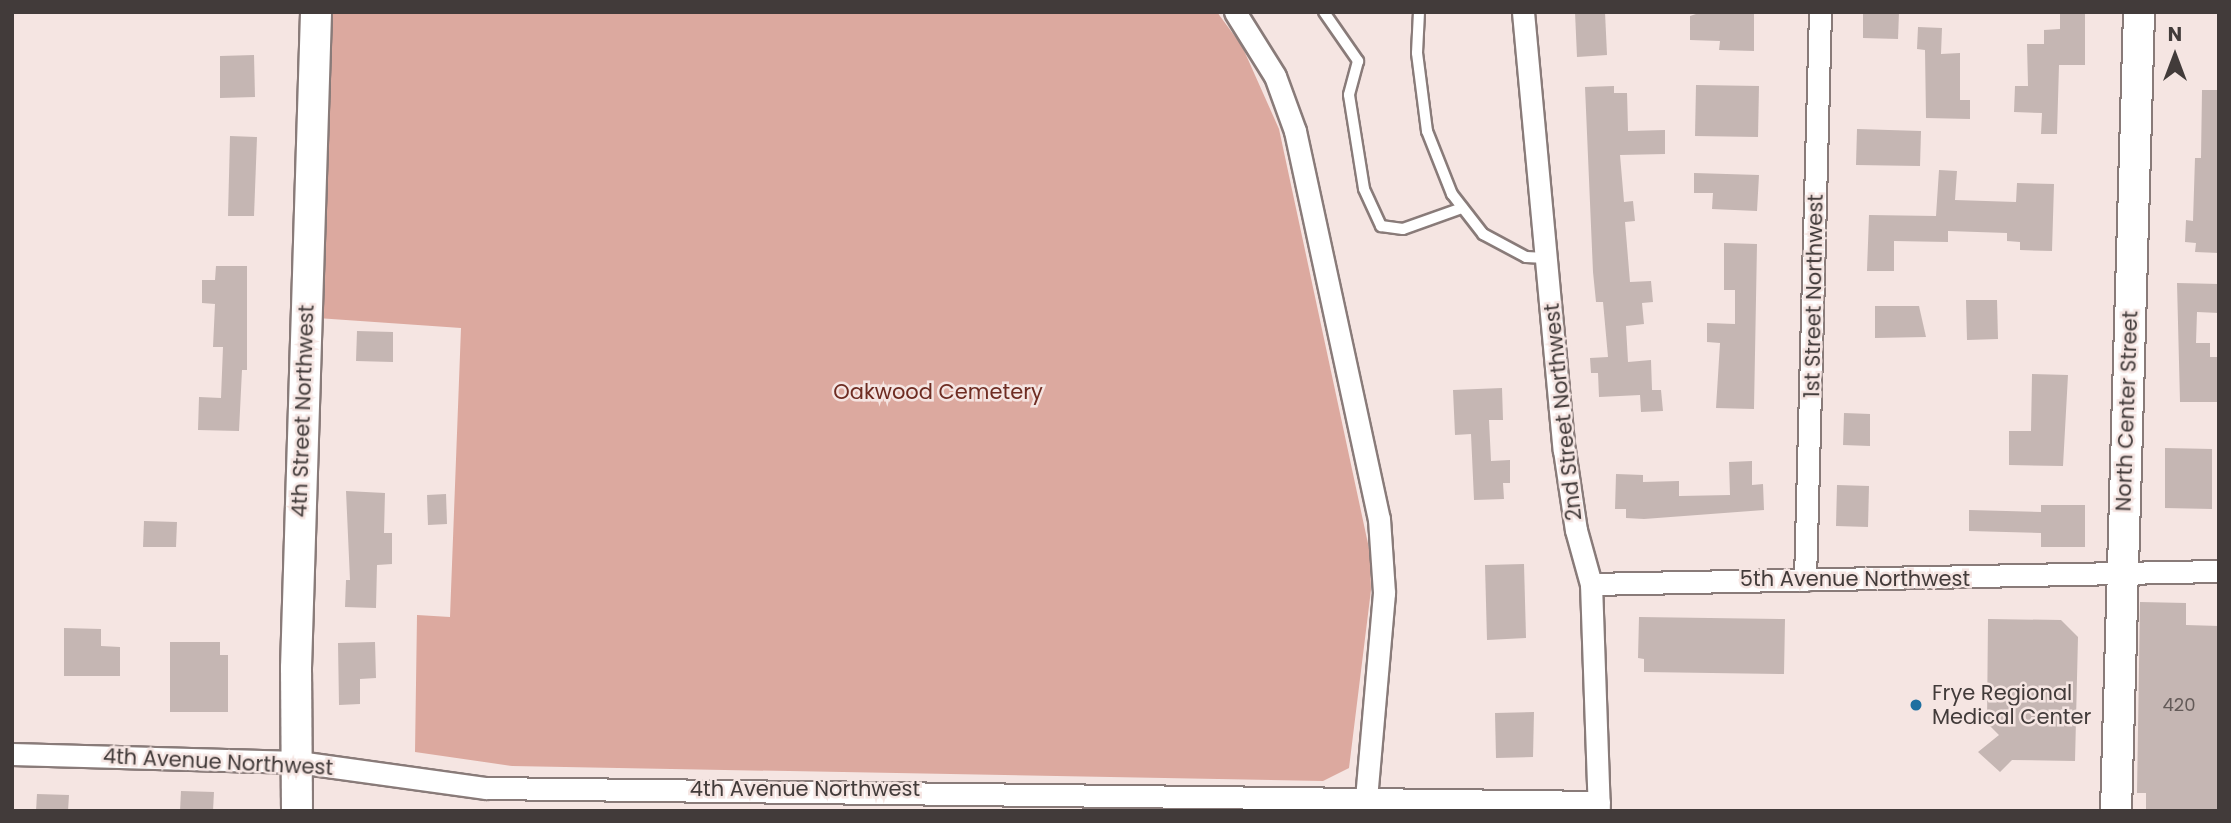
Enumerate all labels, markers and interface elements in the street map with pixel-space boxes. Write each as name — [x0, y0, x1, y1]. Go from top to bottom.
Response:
north arrow — [2140, 21, 2210, 91]
text: N — [2168, 21, 2182, 48]
street label: 1st Street Northwest — [1800, 194, 1828, 398]
street label: 2nd Street Northwest — [1539, 302, 1587, 522]
street label: 4th Street Northwest — [287, 304, 319, 518]
street label: North Center Street — [2111, 310, 2143, 512]
park label: Oakwood Cemetery — [833, 379, 1043, 405]
street label: 5th Avenue Northwest — [1740, 566, 1970, 592]
place label: Frye Regional Medical Center — [1932, 680, 2091, 730]
house number: 420 — [2163, 694, 2195, 716]
marker: Frye Regional Medical Center — [1906, 695, 1926, 715]
street label: 4th Avenue Northwest — [102, 743, 334, 781]
street label: 4th Avenue Northwest — [690, 776, 920, 802]

